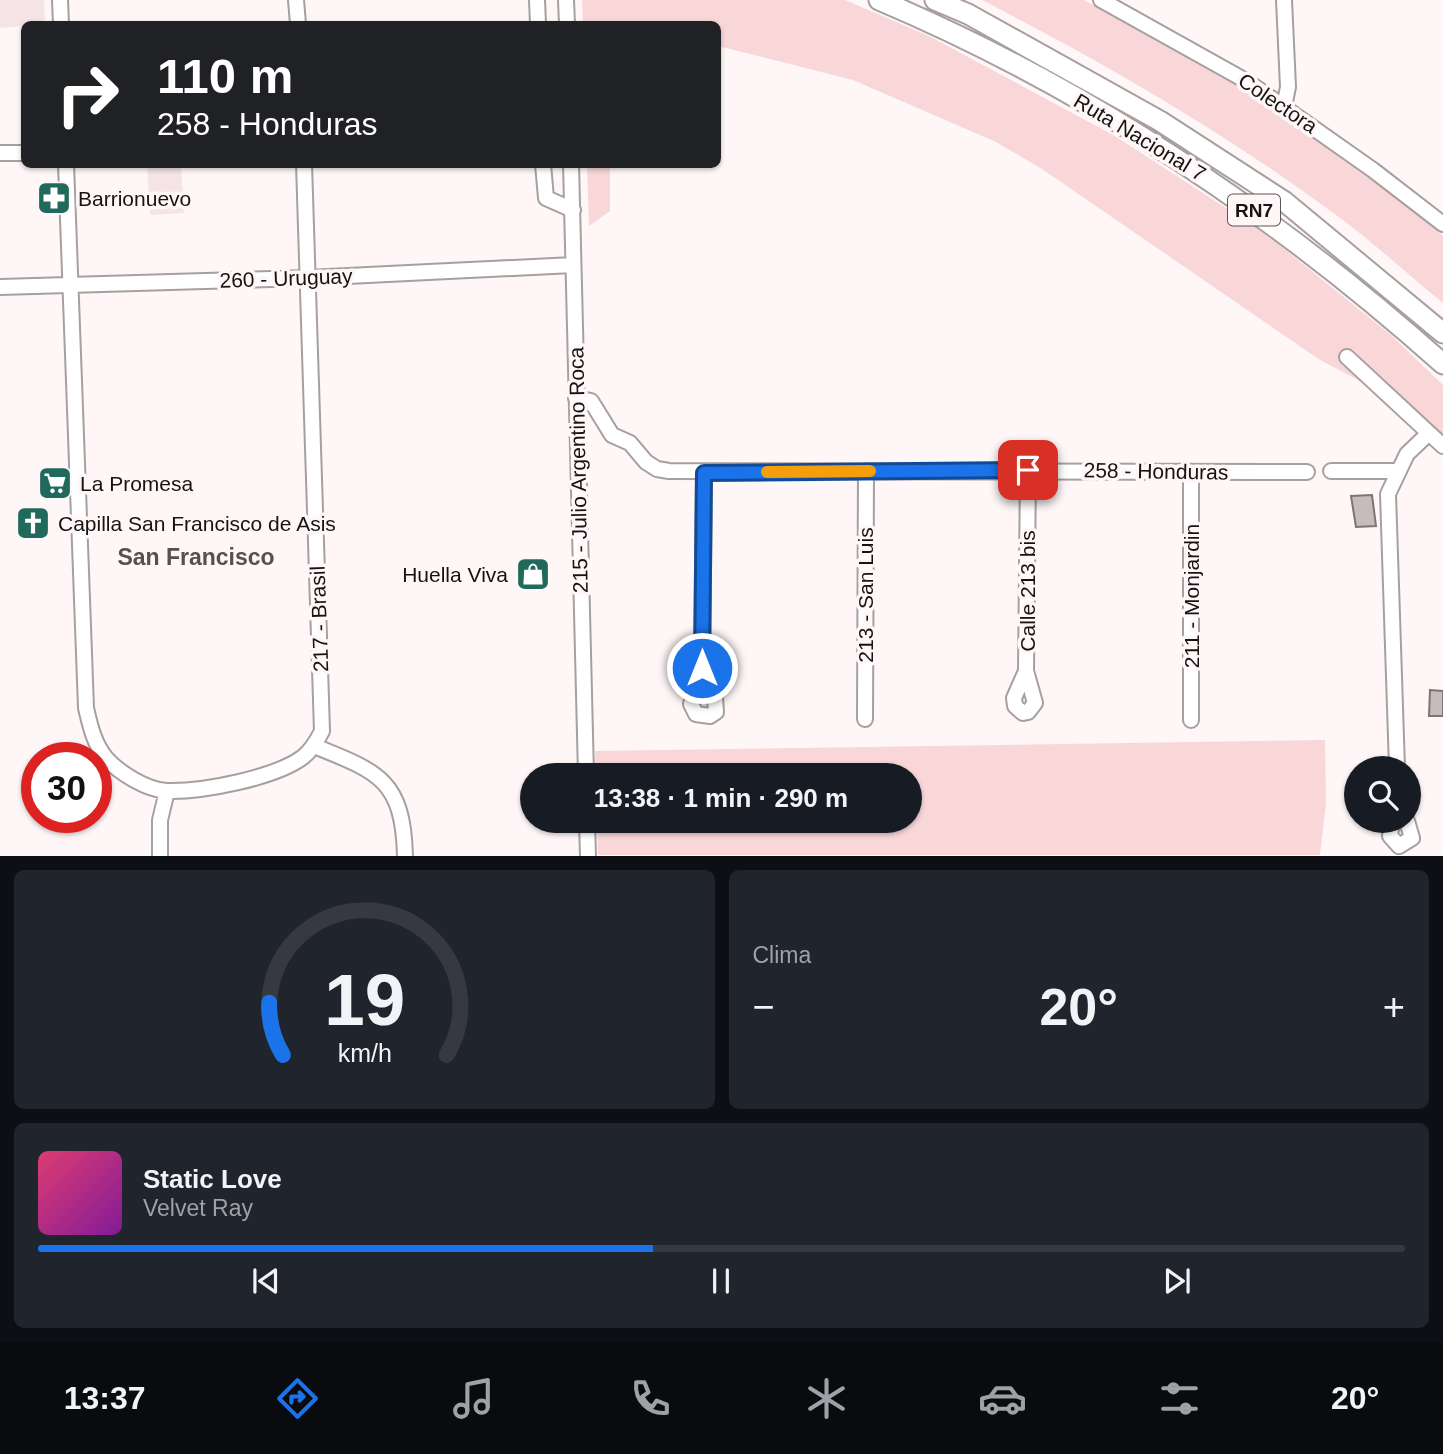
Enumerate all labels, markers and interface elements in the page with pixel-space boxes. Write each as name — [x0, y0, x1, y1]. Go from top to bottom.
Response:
icon: right — [42, 49, 133, 140]
text: 110 m — [157, 49, 293, 103]
street label: Colectora — [1234, 68, 1322, 138]
street label: Ruta Nacional 7 — [1070, 89, 1210, 185]
text: 258 - Honduras — [157, 106, 378, 142]
pharmacy icon: Barrionuevo — [35, 179, 73, 217]
place label: Barrionuevo — [78, 187, 191, 210]
road number: RN7 — [1228, 194, 1280, 226]
street label: 260 - Uruguay — [219, 264, 353, 292]
street label: 215 - Julio Argentino Roca — [564, 346, 592, 593]
pin — [998, 440, 1058, 500]
icon: arrive — [1009, 451, 1047, 489]
street label: 258 - Honduras — [1083, 458, 1229, 484]
supermarket icon: La Promesa — [36, 464, 74, 502]
place label: La Promesa — [80, 472, 194, 495]
church icon: Capilla San Francisco de Asis — [14, 504, 52, 542]
place label: Capilla San Francisco de Asis — [58, 512, 336, 535]
street label: 211 - Monjardin — [1180, 524, 1203, 668]
street label: 213 - San Luis — [854, 527, 877, 663]
street label: Calle 213 bis — [1016, 530, 1039, 652]
district label: San Francisco — [117, 544, 275, 570]
shop icon: Huella Viva — [514, 555, 552, 593]
place label: Huella Viva — [402, 563, 508, 586]
street label: 217 - Brasil — [306, 566, 332, 672]
position arrow — [665, 631, 739, 705]
speed limit sign: 30 — [21, 742, 112, 833]
map controls — [1344, 756, 1421, 833]
button: search — [1344, 756, 1421, 833]
text: 13:38 · 1 min · 290 m — [594, 783, 848, 813]
text: Clima — [753, 942, 811, 968]
text: 19 — [324, 960, 405, 1041]
text: 20° — [1039, 978, 1118, 1036]
text: − — [753, 986, 775, 1028]
text: + — [1383, 986, 1405, 1028]
text: km/h — [337, 1039, 391, 1067]
text: Static Love — [143, 1164, 282, 1194]
text: Velvet Ray — [143, 1195, 253, 1221]
icon: previous — [247, 1262, 285, 1300]
icon: pause — [702, 1262, 740, 1300]
icon: next — [1158, 1262, 1196, 1300]
icon: directions — [273, 1374, 322, 1423]
icon: music — [449, 1374, 498, 1423]
icon: phone — [626, 1374, 675, 1423]
icon: climate — [802, 1374, 851, 1423]
icon: car — [978, 1374, 1027, 1423]
icon: filters — [1155, 1374, 1204, 1423]
text: 13:37 — [64, 1380, 146, 1416]
text: 20° — [1331, 1380, 1379, 1416]

